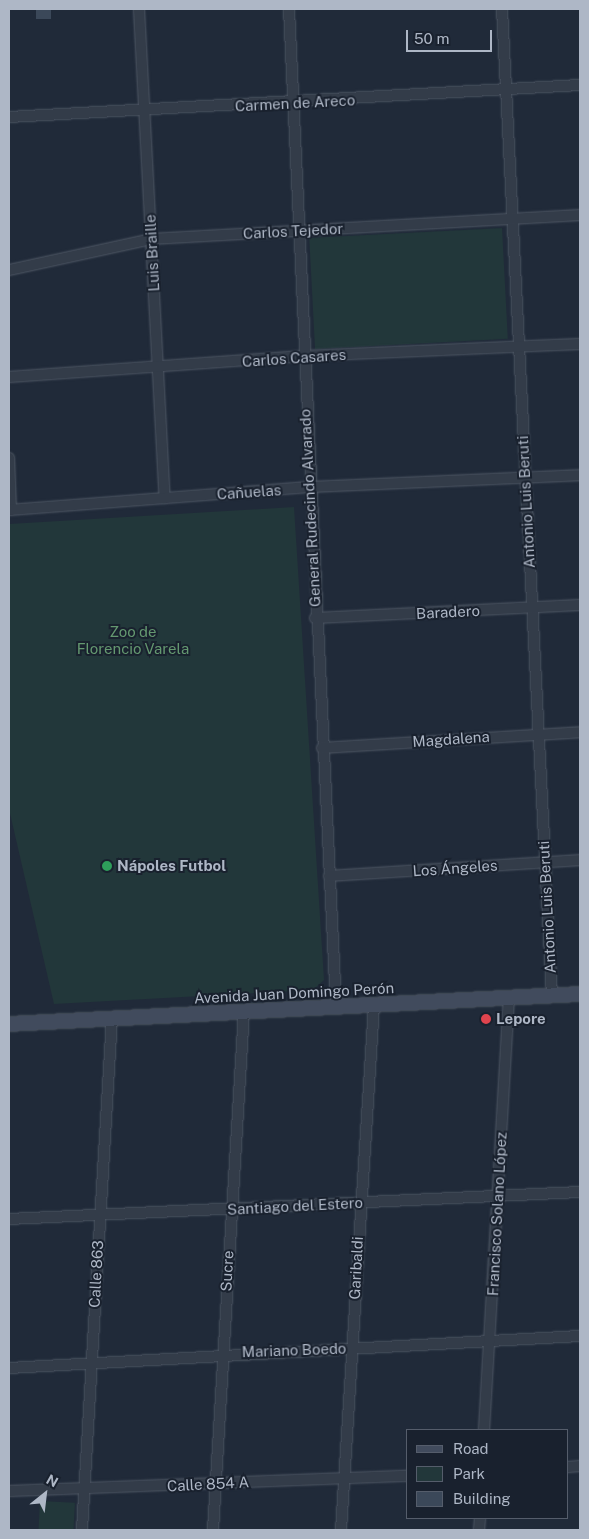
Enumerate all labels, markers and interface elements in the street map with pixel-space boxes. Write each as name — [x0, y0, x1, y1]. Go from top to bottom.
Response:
scale bar — [409, 20, 495, 52]
text: 50 m — [414, 30, 449, 47]
street label: Carmen de Areco — [234, 91, 356, 115]
street label: Luis Braille — [141, 214, 163, 292]
street label: Carlos Tejedor — [242, 219, 344, 243]
street label: Carlos Casares — [241, 345, 347, 371]
street label: General Rudecindo Alvarado — [296, 408, 324, 608]
street label: Antonio Luis Beruti — [514, 435, 538, 569]
street label: Cañuelas — [216, 481, 282, 503]
street label: Baradero — [416, 601, 480, 623]
park label: Zoo de Florencio Varela — [76, 622, 190, 657]
street label: Magdalena — [412, 727, 490, 751]
street label: Antonio Luis Beruti — [535, 840, 559, 974]
street label: Los Ángeles — [412, 856, 498, 880]
place label: Nápoles Futbol — [117, 857, 226, 875]
marker: Nápoles Futbol — [101, 860, 113, 872]
street label: Avenida Juan Domingo Perón — [193, 979, 395, 1007]
place label: Lepore — [496, 1010, 546, 1028]
marker: Lepore — [480, 1013, 492, 1025]
street label: Francisco Solano López — [484, 1131, 510, 1297]
street label: Santiago del Estero — [226, 1193, 364, 1219]
street label: Garibaldi — [345, 1236, 367, 1300]
street label: Calle 863 — [85, 1240, 107, 1308]
street label: Sucre — [217, 1250, 237, 1292]
street label: Mariano Boedo — [241, 1339, 347, 1361]
legend — [406, 1429, 569, 1519]
text: Road — [453, 1440, 489, 1457]
text: Park — [453, 1465, 485, 1482]
north arrow — [20, 1469, 70, 1519]
text: N — [44, 1471, 61, 1491]
street label: Calle 854 A — [166, 1473, 250, 1495]
text: Building — [453, 1490, 511, 1507]

